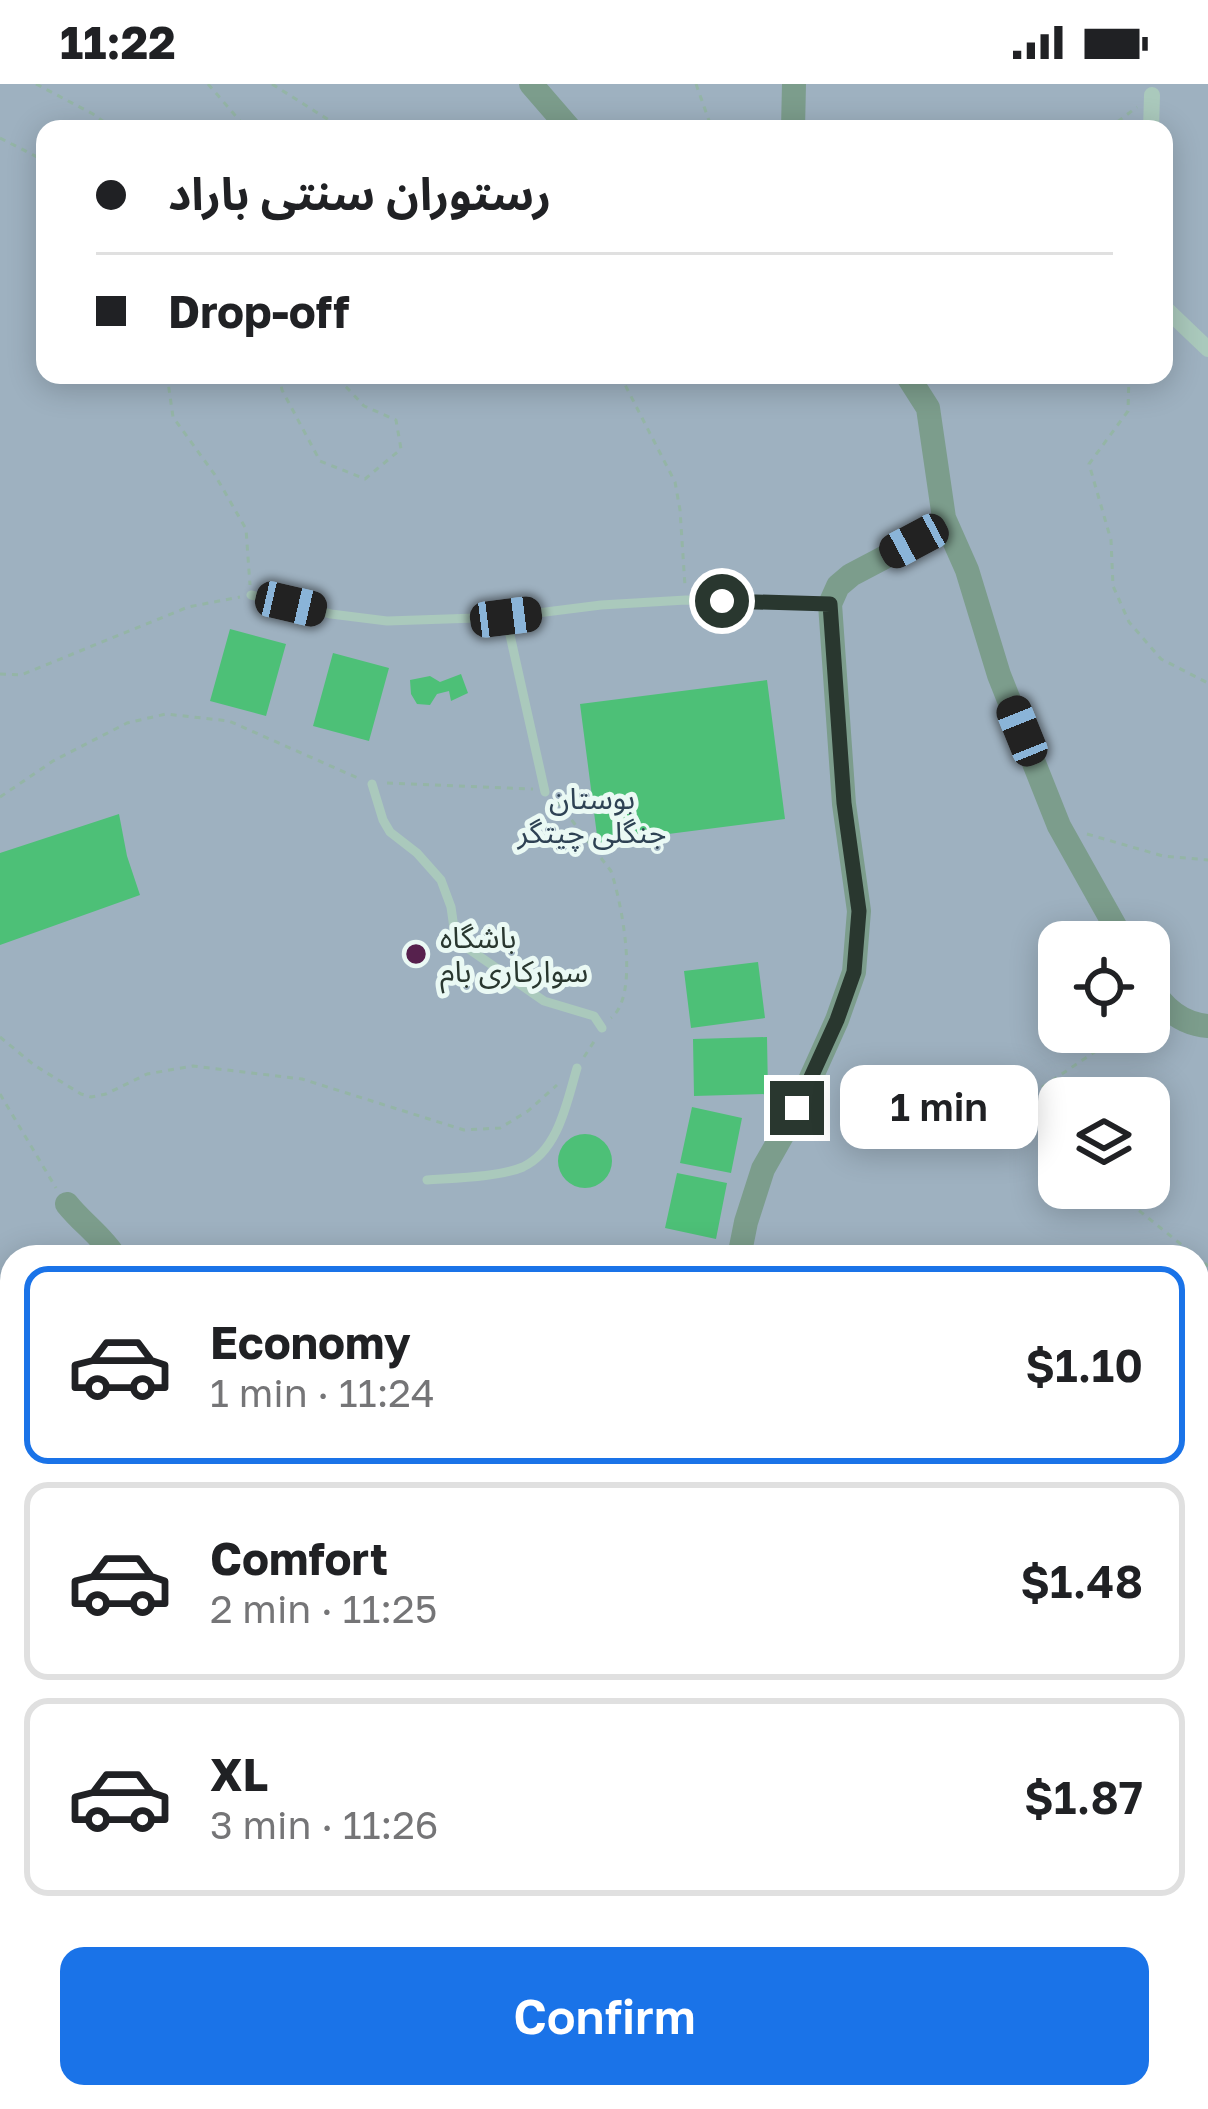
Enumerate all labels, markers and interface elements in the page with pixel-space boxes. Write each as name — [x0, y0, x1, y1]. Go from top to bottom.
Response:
text: 11:22 — [60, 15, 176, 69]
text: رستوران سنتی باراد — [168, 166, 551, 220]
text: Drop-off — [168, 284, 349, 338]
car — [874, 508, 954, 574]
route start — [695, 574, 749, 628]
car — [252, 578, 330, 630]
car — [468, 595, 544, 639]
car — [992, 691, 1052, 771]
park label: بوستان جنگلی چیتگر — [517, 780, 666, 852]
place label: باشگاه سوارکاری بام — [440, 919, 588, 994]
map controls — [1038, 921, 1170, 1209]
button: locate — [1038, 921, 1170, 1053]
marker: باشگاه سوارکاری بام — [403, 941, 429, 967]
callout: 1 min — [839, 1066, 1037, 1150]
button: layers — [1038, 1077, 1170, 1209]
route end — [770, 1081, 824, 1135]
text: 1 min — [890, 1083, 988, 1130]
icon: car — [66, 1311, 174, 1419]
text: Economy — [210, 1315, 411, 1369]
text: $1.10 — [1025, 1338, 1143, 1392]
text: 1 min · 11:24 — [210, 1369, 435, 1416]
icon: car — [66, 1527, 174, 1635]
text: Comfort — [210, 1531, 388, 1585]
text: $1.48 — [1020, 1554, 1143, 1608]
text: 2 min · 11:25 — [210, 1585, 437, 1632]
icon: car — [66, 1743, 174, 1851]
text: XL — [210, 1747, 268, 1801]
text: $1.87 — [1024, 1770, 1143, 1824]
text: 3 min · 11:26 — [210, 1801, 438, 1848]
button: Confirm — [60, 1947, 1149, 2085]

